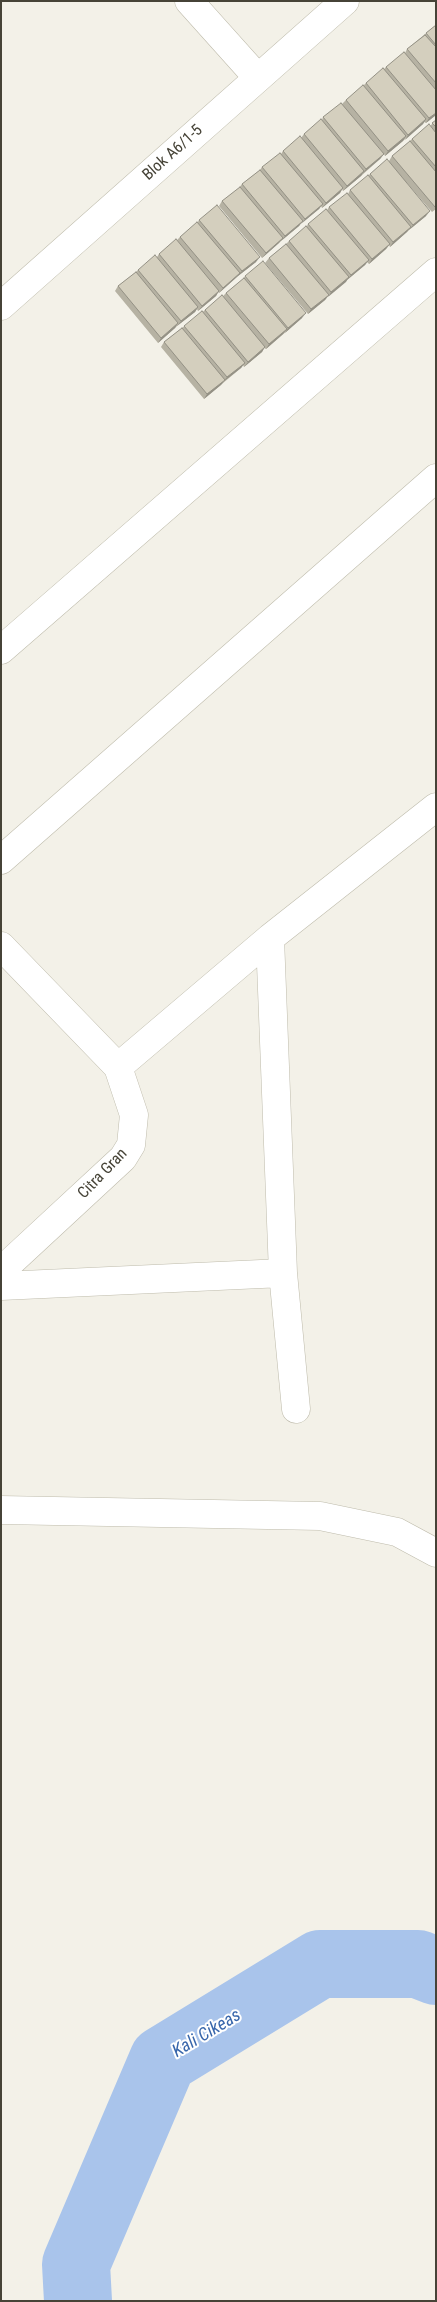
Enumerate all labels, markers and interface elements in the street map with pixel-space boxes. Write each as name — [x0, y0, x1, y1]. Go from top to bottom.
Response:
street label: Blok A6/1-5 — [139, 121, 207, 185]
street label: Citra Gran — [74, 1145, 132, 1203]
water label: Kali Cikeas — [169, 2005, 245, 2063]

